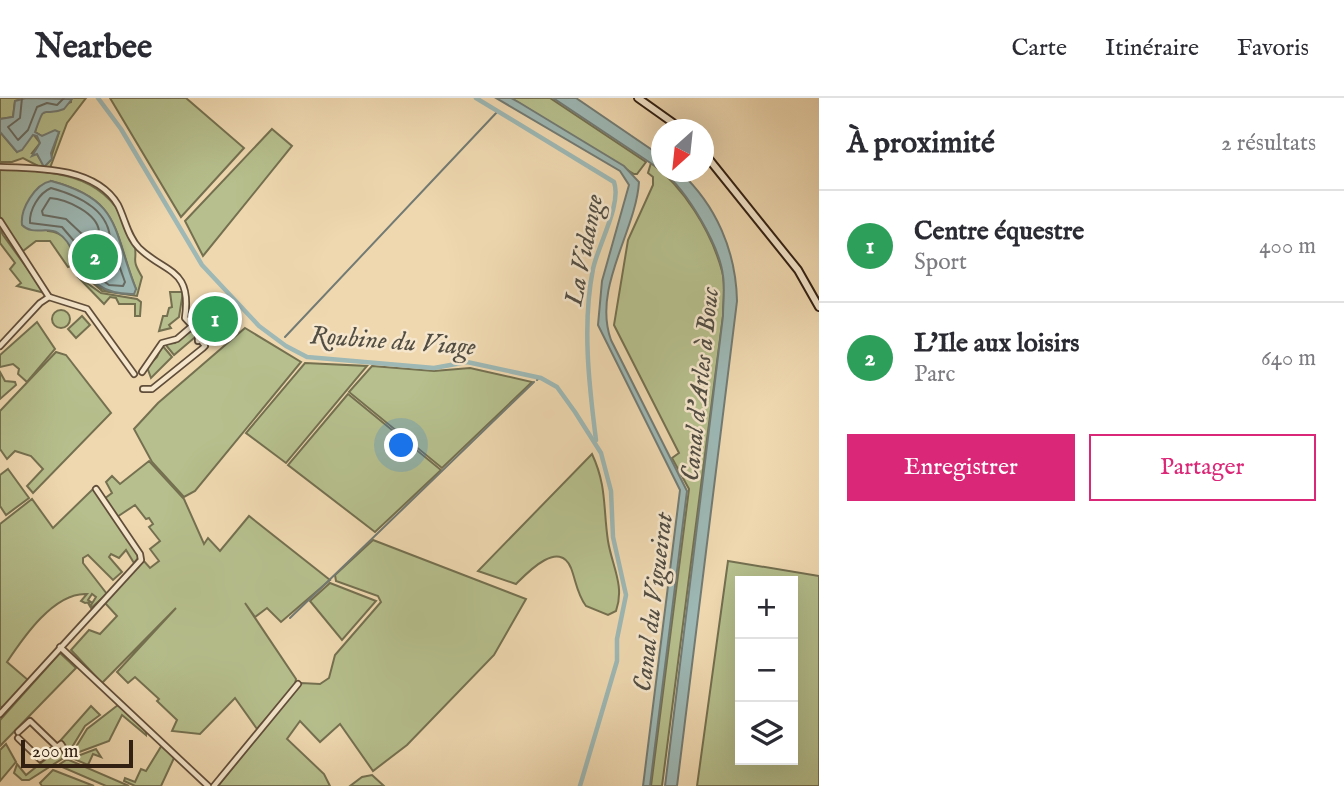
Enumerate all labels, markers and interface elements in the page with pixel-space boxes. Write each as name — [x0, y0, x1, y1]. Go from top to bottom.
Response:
text: Nearbee — [35, 27, 152, 69]
text: Carte — [1011, 33, 1067, 64]
text: Itinéraire — [1105, 33, 1199, 64]
text: Favoris — [1237, 33, 1309, 64]
north arrow — [651, 119, 714, 182]
text: À proximité — [847, 125, 995, 163]
text: 2 résultats — [1221, 129, 1316, 158]
water label: La Vidange — [557, 191, 612, 310]
text: Centre équestre — [914, 215, 1084, 248]
pin: 2 — [72, 231, 118, 283]
text: 1 — [866, 232, 874, 261]
text: 400 m — [1259, 232, 1316, 261]
text: Sport — [914, 248, 967, 277]
water label: Canal d'Arles à Bouc — [674, 284, 727, 483]
pin: 1 — [192, 293, 238, 345]
water label: Roubine du Viage — [309, 319, 477, 365]
text: L'Ile aux loisirs — [914, 327, 1079, 360]
text: 2 — [865, 344, 875, 373]
text: 640 m — [1261, 344, 1316, 373]
text: Parc — [914, 360, 955, 389]
your location — [384, 428, 418, 462]
button: Enregistrer — [847, 434, 1075, 501]
button: Partager — [1089, 434, 1316, 501]
water label: Canal du Vigueirat — [626, 509, 682, 694]
map controls — [735, 576, 798, 765]
button: + — [735, 576, 798, 639]
button: − — [735, 639, 798, 702]
button: layers — [735, 702, 798, 765]
scale bar — [21, 737, 133, 769]
text: 200 m — [32, 740, 78, 764]

